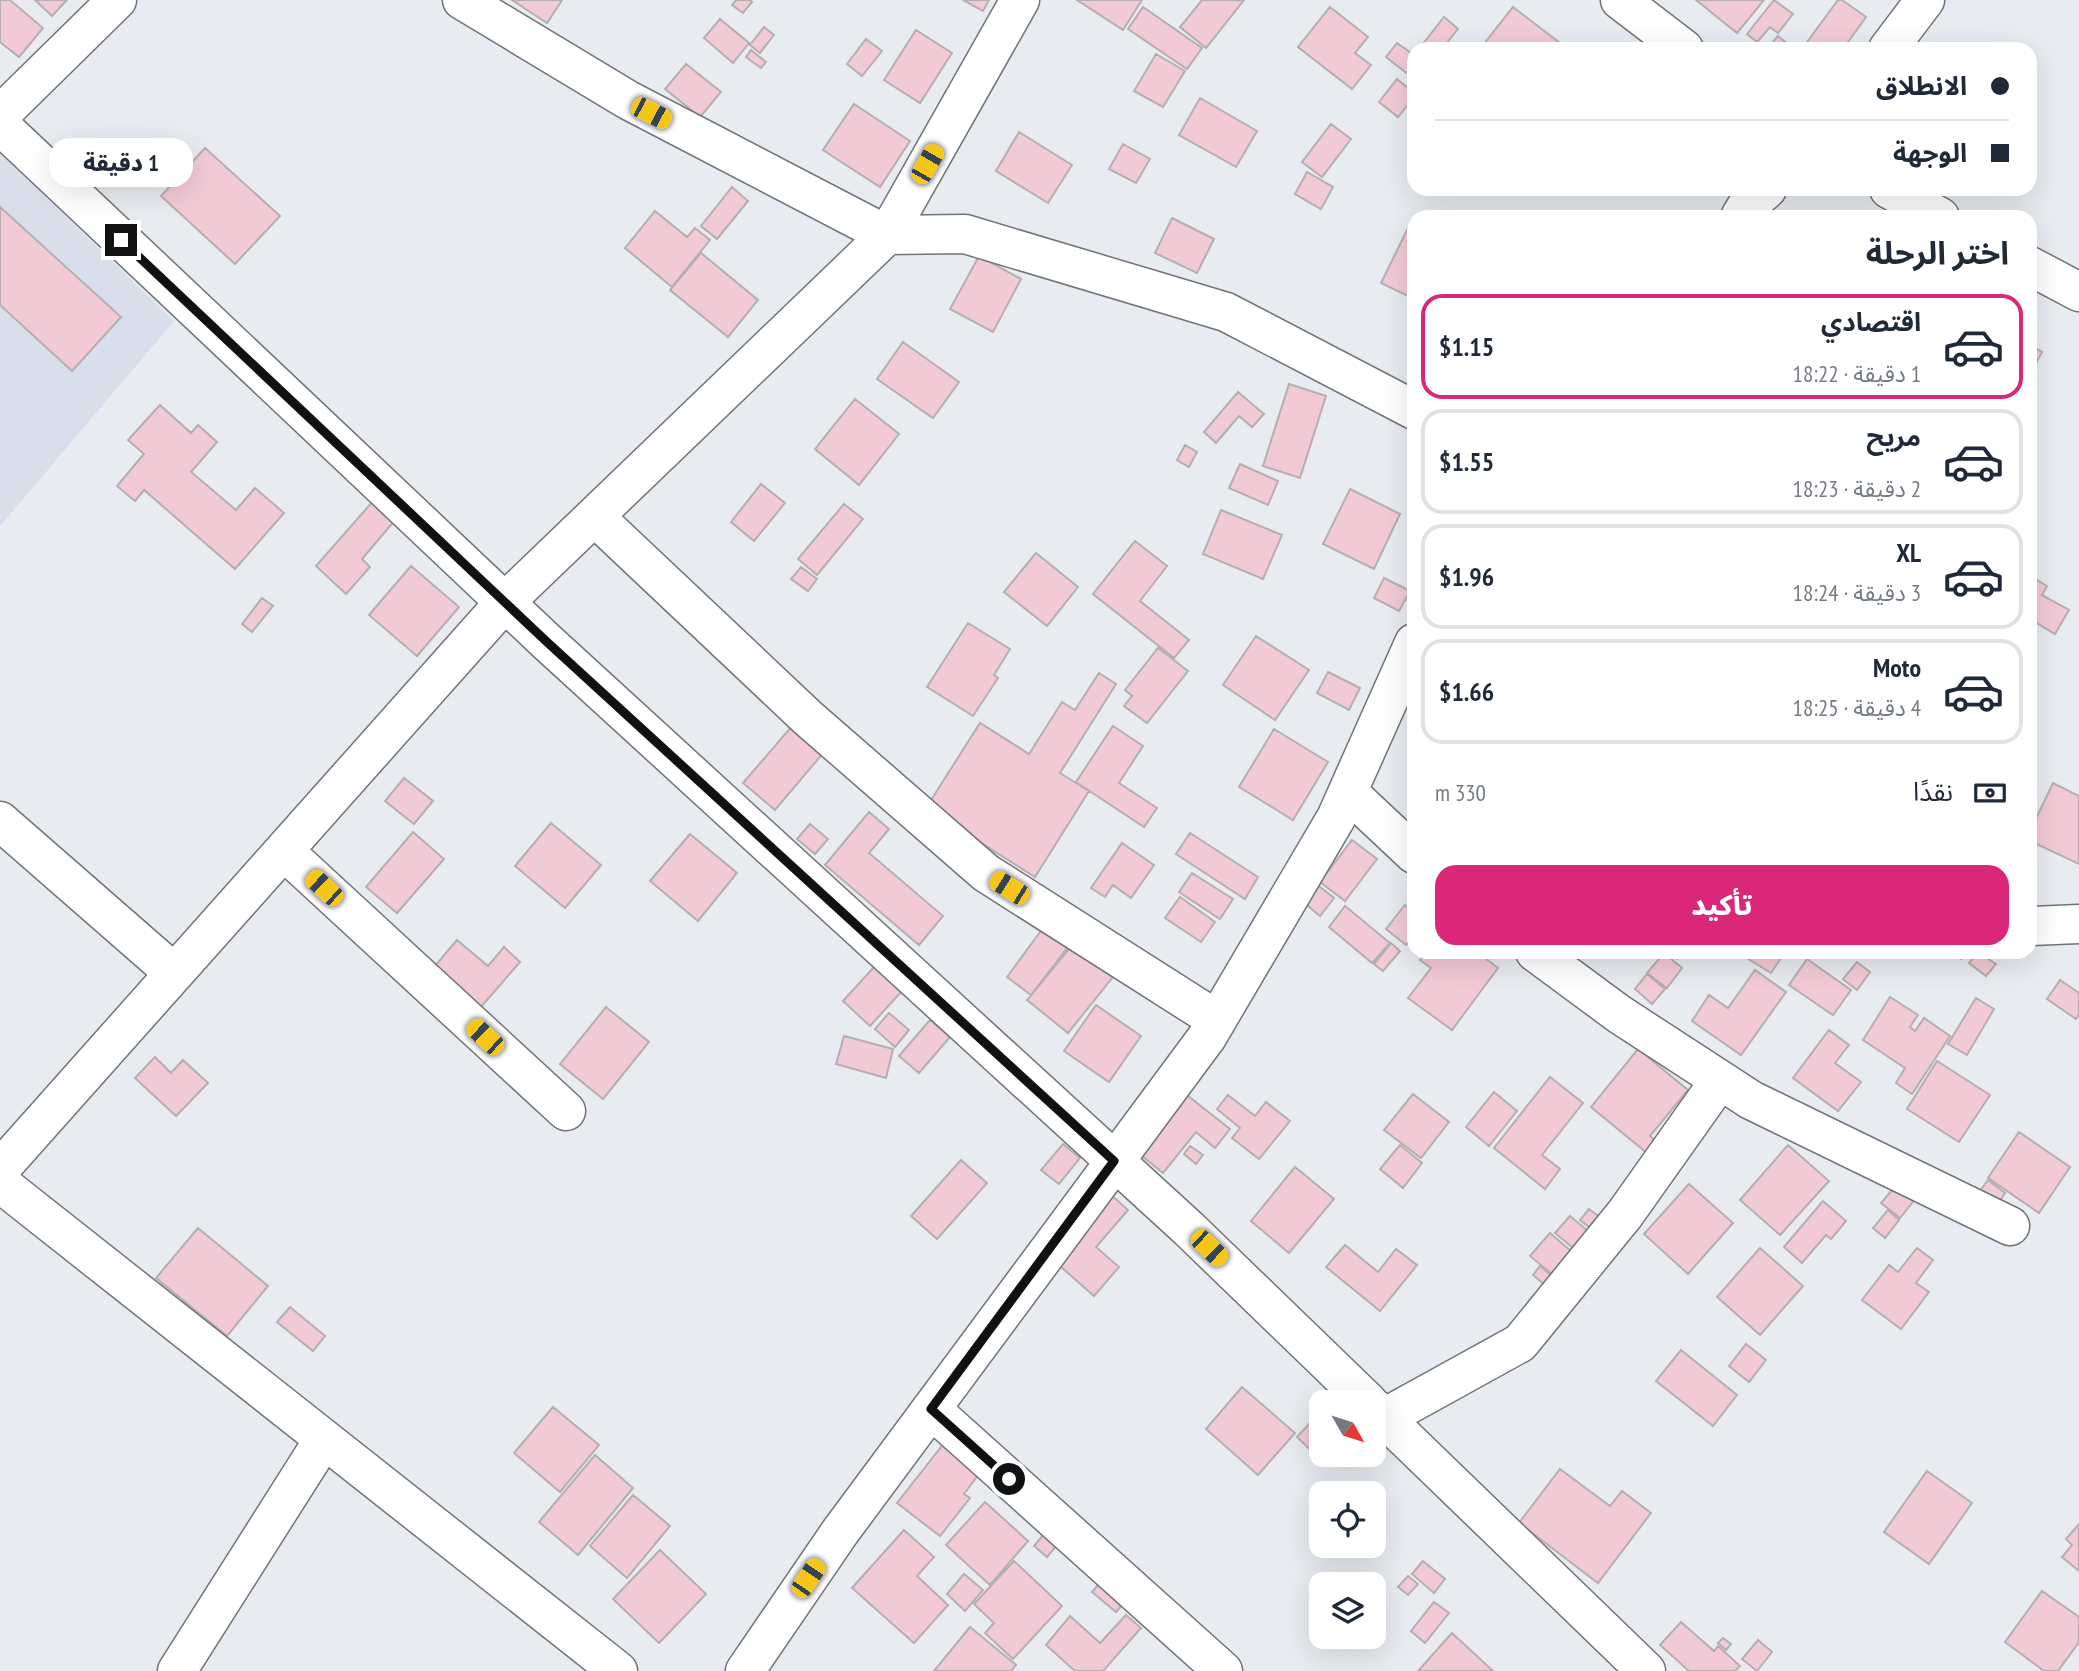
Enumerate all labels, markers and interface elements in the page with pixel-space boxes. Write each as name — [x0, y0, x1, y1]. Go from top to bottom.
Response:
text: الانطلاق — [1876, 69, 1967, 102]
car — [628, 94, 675, 132]
text: الوجهة — [1893, 136, 1967, 169]
callout: 1 دقيقة — [49, 138, 193, 188]
car — [908, 141, 947, 187]
text: 1 دقيقة — [83, 148, 159, 177]
route end — [105, 224, 137, 256]
text: اختر الرحلة — [1866, 231, 2009, 273]
text: اقتصادي — [1821, 305, 1921, 338]
icon: car — [1942, 315, 2005, 378]
text: $1.15 — [1439, 330, 1494, 363]
text: 1 دقيقة · 18:22 — [1793, 359, 1921, 388]
text: مريح — [1866, 420, 1921, 453]
icon: car — [1942, 430, 2005, 493]
text: $1.55 — [1439, 445, 1494, 478]
text: 2 دقيقة · 18:23 — [1793, 474, 1921, 503]
text: XL — [1896, 536, 1921, 569]
icon: car — [1942, 545, 2005, 608]
text: $1.96 — [1439, 560, 1494, 593]
text: 3 دقيقة · 18:24 — [1793, 578, 1921, 607]
text: Moto — [1873, 651, 1921, 684]
icon: car — [1942, 660, 2005, 723]
text: $1.66 — [1439, 675, 1494, 708]
text: 4 دقيقة · 18:25 — [1793, 693, 1921, 722]
icon: cash — [1971, 774, 2009, 812]
text: نقدًا — [1913, 775, 1953, 808]
text: 330 m — [1435, 778, 1486, 807]
button: تأكيد — [1435, 865, 2009, 945]
car — [302, 866, 347, 910]
car — [986, 868, 1033, 908]
car — [463, 1015, 508, 1059]
car — [1187, 1226, 1232, 1270]
north arrow — [1309, 1390, 1386, 1466]
map controls — [1309, 1390, 1386, 1649]
route start — [993, 1463, 1025, 1495]
button: locate — [1309, 1481, 1386, 1558]
car — [788, 1555, 829, 1601]
button: layers — [1309, 1572, 1386, 1649]

